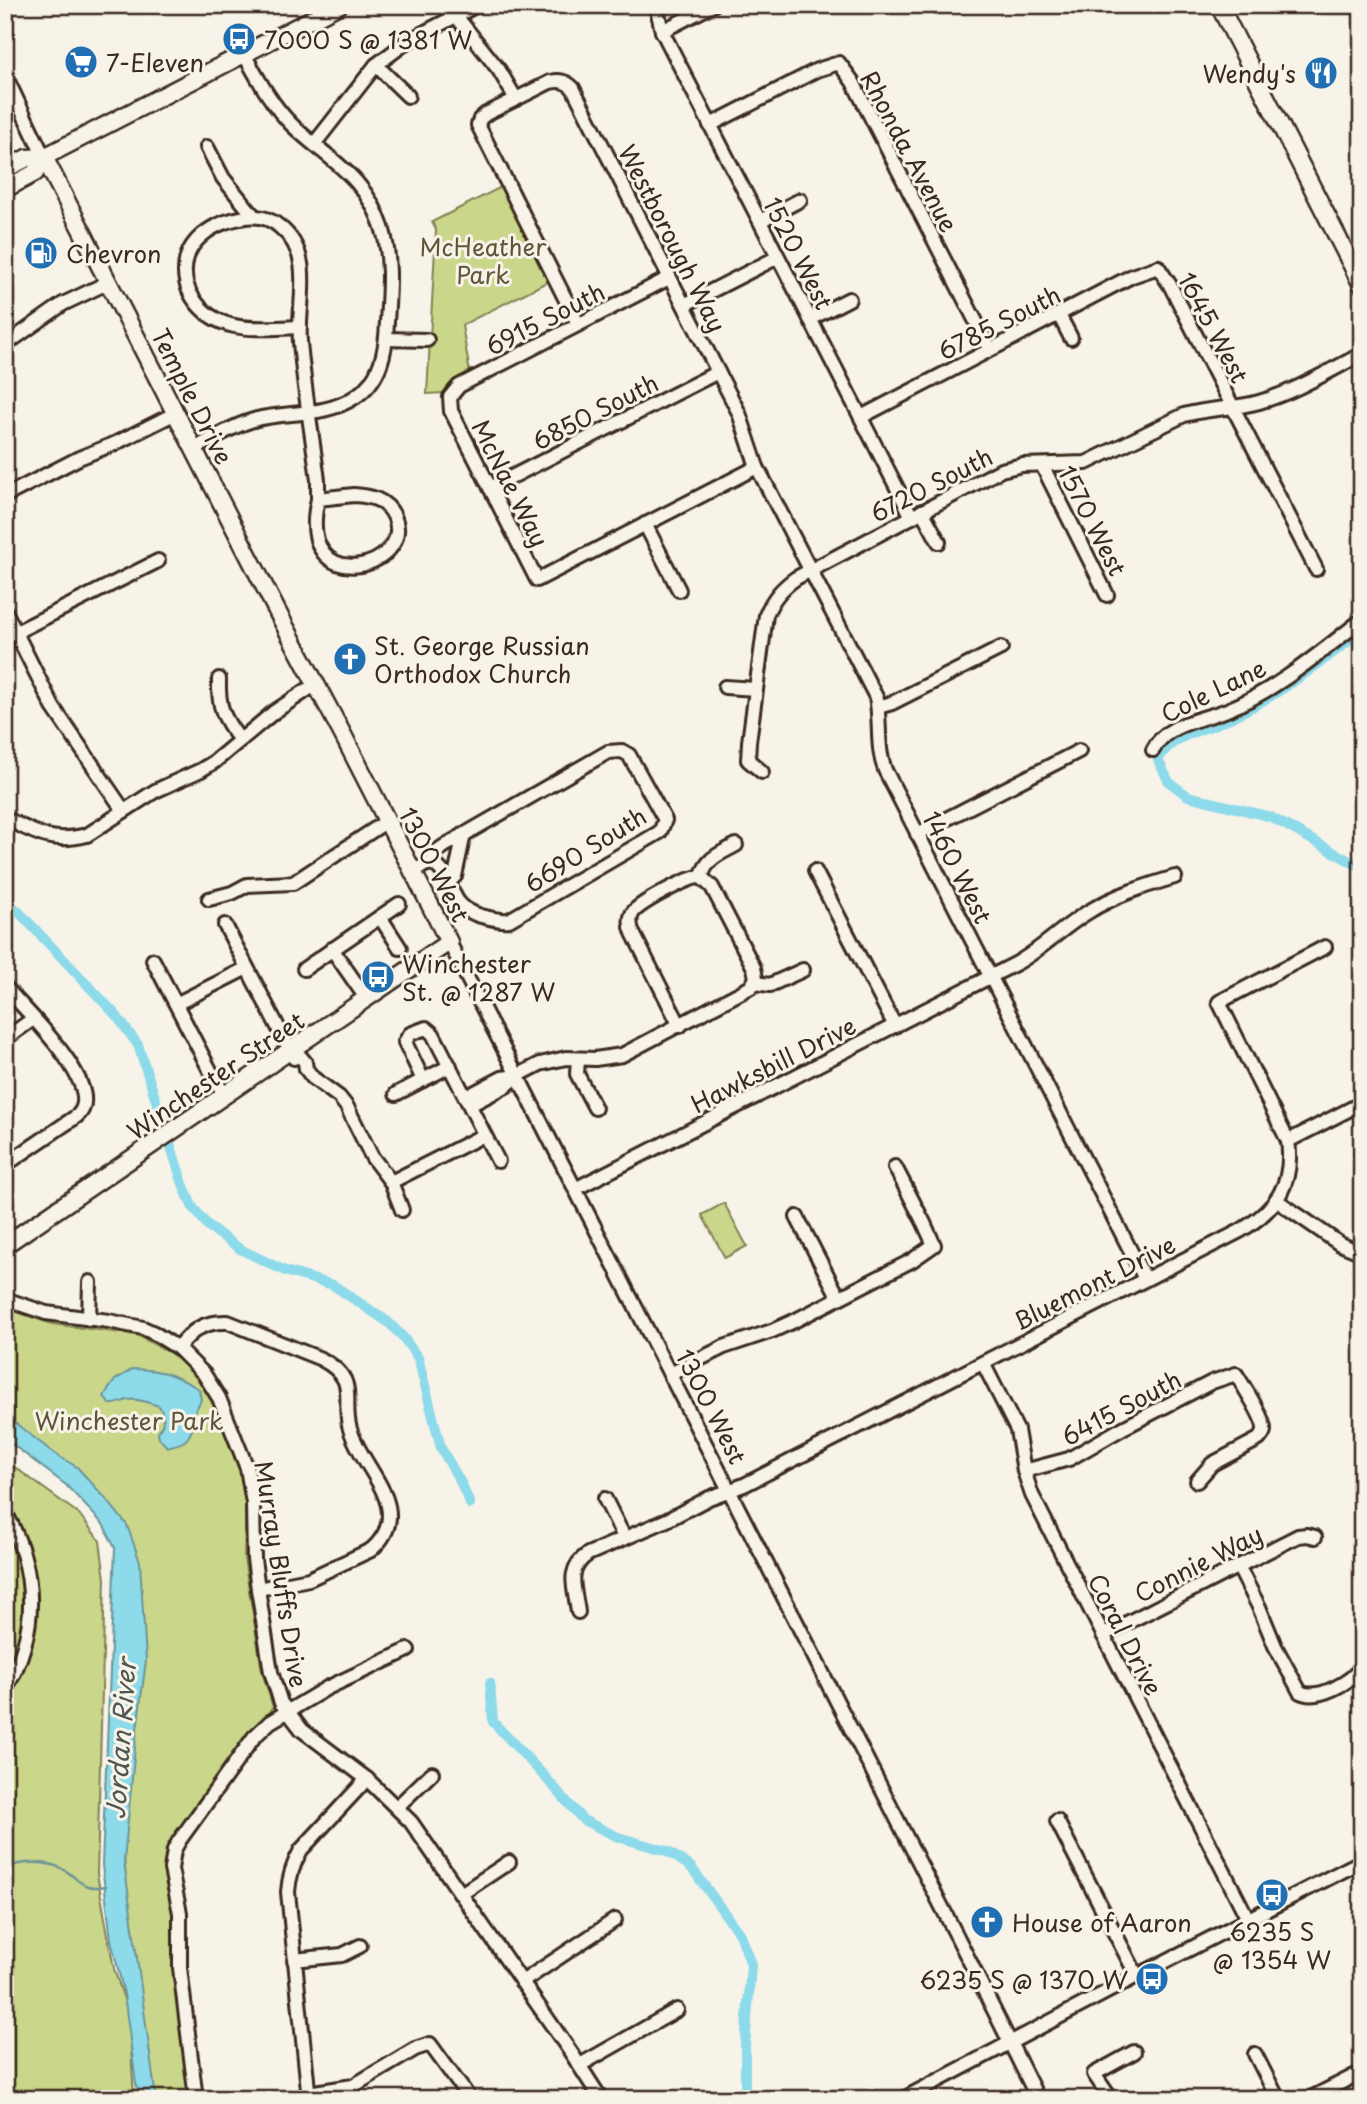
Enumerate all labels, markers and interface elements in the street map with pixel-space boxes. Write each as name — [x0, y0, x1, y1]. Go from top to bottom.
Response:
bus stop icon: 7000 S @ 1381 W — [220, 20, 258, 58]
place label: 7000 S @ 1381 W — [264, 21, 472, 57]
supermarket icon: 7-Eleven — [62, 43, 100, 81]
place label: 7-Eleven — [106, 44, 204, 80]
restaurant icon: Wendy's — [1302, 54, 1340, 92]
place label: Wendy's — [1202, 55, 1296, 91]
street label: Rhonda Avenue — [852, 64, 968, 238]
street label: Westborough Way — [610, 138, 736, 338]
street label: 1520 West — [755, 190, 843, 316]
park label: McHeather Park — [420, 228, 547, 292]
fuel station icon: Chevron — [22, 234, 60, 272]
place label: Chevron — [66, 235, 162, 271]
street label: 1645 West — [1170, 265, 1258, 389]
street label: 6915 South — [479, 273, 611, 363]
street label: 6785 South — [932, 276, 1066, 368]
street label: Temple Drive — [143, 322, 243, 470]
street label: 6850 South — [526, 364, 664, 458]
street label: McNae Way — [464, 413, 558, 553]
street label: 6720 South — [864, 438, 998, 530]
street label: 1570 West — [1050, 458, 1136, 582]
place label: St. George Russian Orthodox Church — [374, 627, 590, 691]
church icon: St. George Russian Orthodox Church — [331, 640, 369, 678]
street label: Cole Lane — [1154, 649, 1272, 731]
street label: 6690 South — [517, 797, 653, 901]
street label: 1300 West — [391, 800, 479, 928]
street label: 1460 West — [914, 805, 1002, 929]
place label: Winchester St. @ 1287 W — [402, 945, 555, 1009]
bus stop icon: Winchester St. @ 1287 W — [359, 958, 397, 996]
street label: Winchester Street — [119, 1002, 311, 1148]
street label: Hawksbill Drive — [684, 1007, 862, 1121]
street label: Bluemont Drive — [1007, 1226, 1181, 1338]
street label: 1300 West — [668, 1342, 756, 1470]
street label: 6415 South — [1055, 1360, 1187, 1454]
park label: Winchester Park — [34, 1402, 224, 1438]
street label: Murray Bluffs Drive — [246, 1458, 318, 1690]
street label: Connie Way — [1128, 1515, 1268, 1611]
street label: Coral Drive — [1080, 1567, 1172, 1701]
water label: Jordan River — [95, 1654, 145, 1821]
bus stop icon: 6235 S @ 1354 W — [1253, 1876, 1291, 1914]
church icon: House of Aaron — [968, 1903, 1006, 1941]
place label: House of Aaron — [1012, 1904, 1192, 1940]
place label: 6235 S @ 1354 W — [1213, 1913, 1331, 1977]
bus stop icon: 6235 S @ 1370 W — [1133, 1960, 1171, 1998]
place label: 6235 S @ 1370 W — [919, 1961, 1128, 1997]

